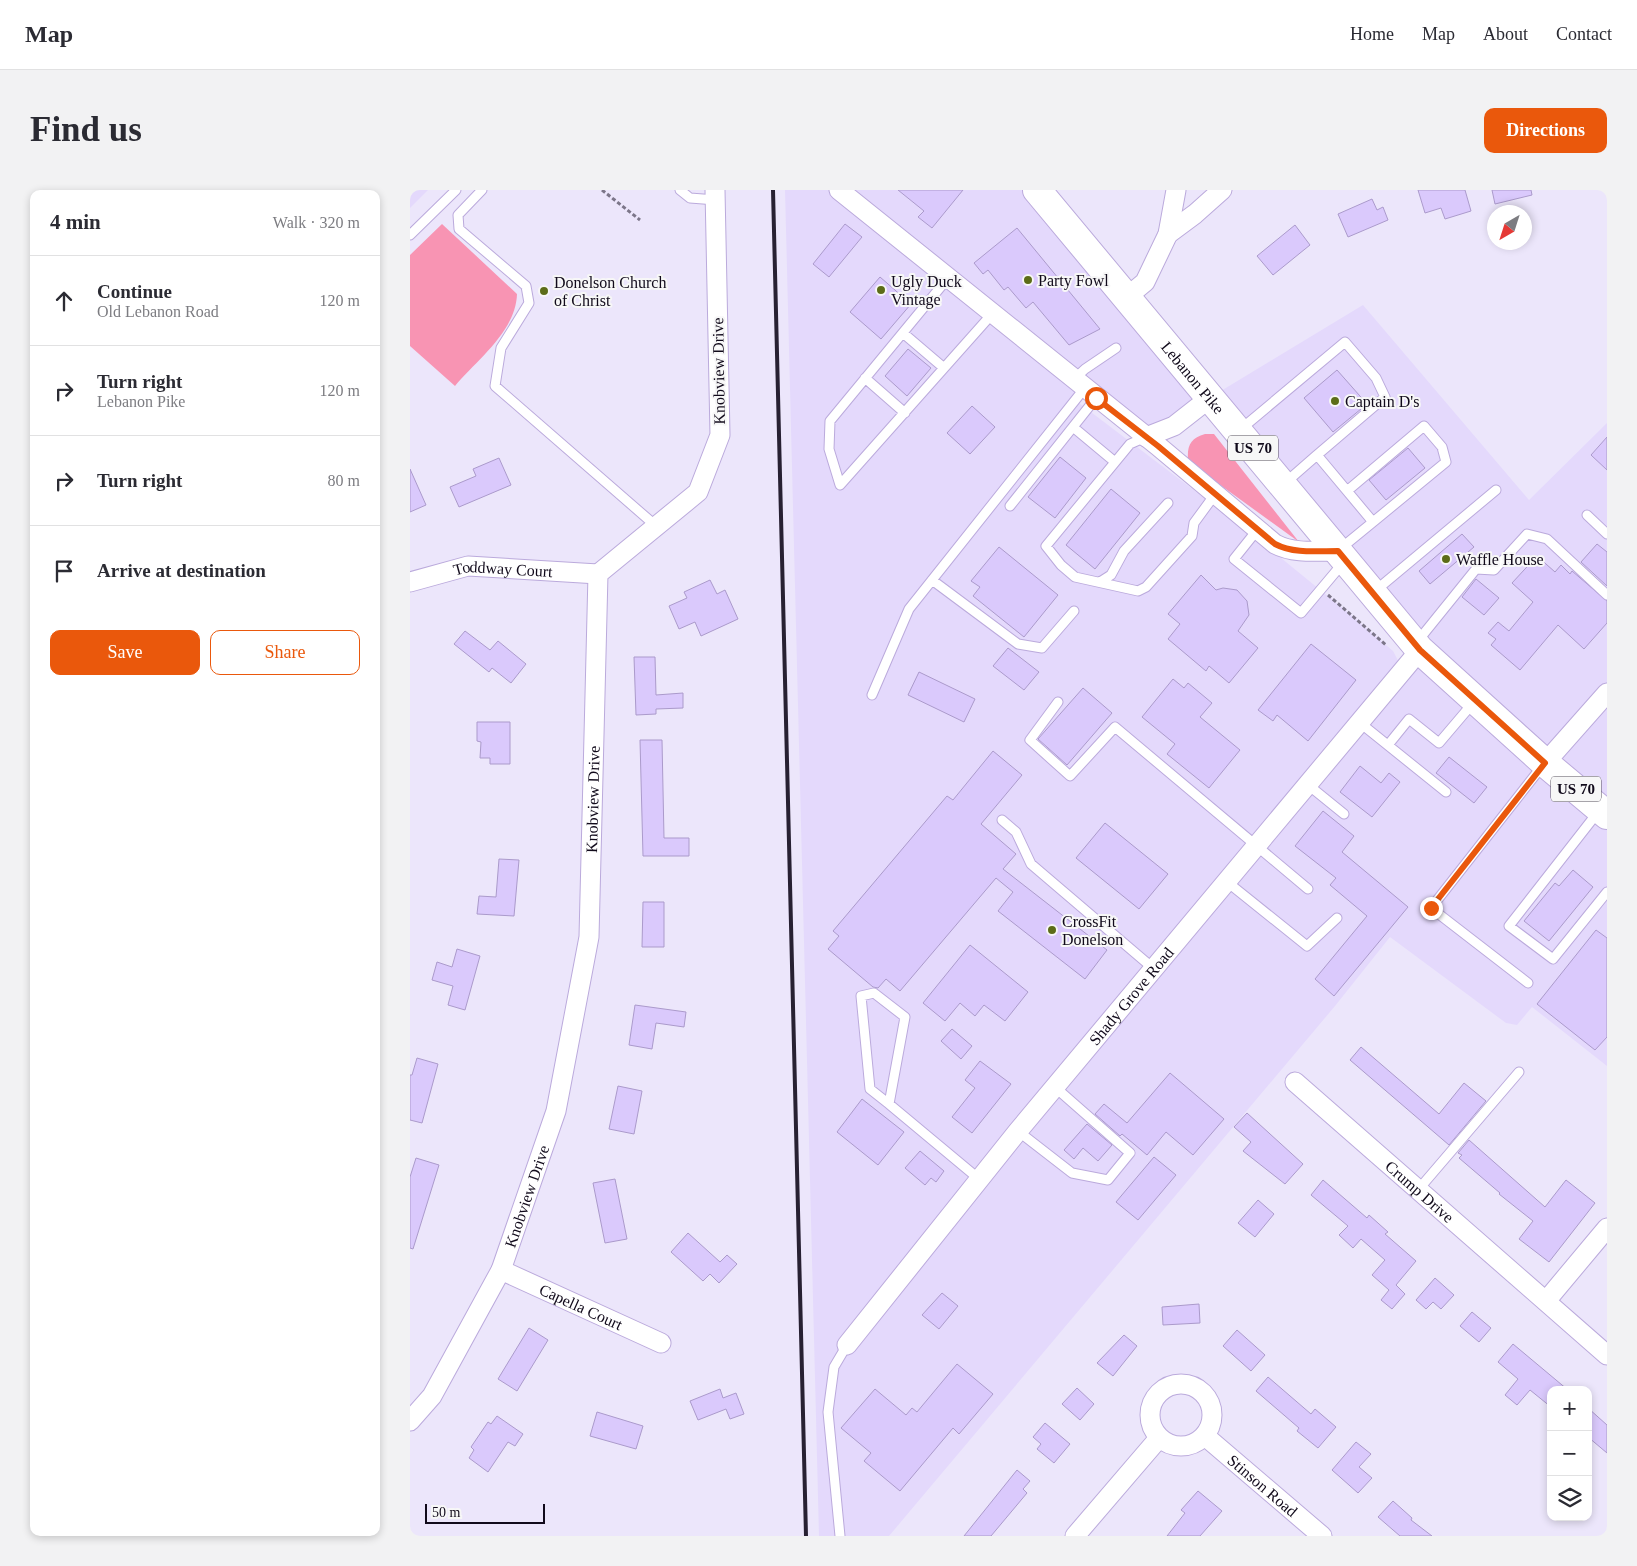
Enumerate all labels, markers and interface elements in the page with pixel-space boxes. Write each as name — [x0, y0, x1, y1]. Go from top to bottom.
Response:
text: Map — [25, 21, 73, 47]
text: Home — [1350, 24, 1394, 44]
text: Map — [1422, 24, 1455, 44]
text: About — [1483, 24, 1528, 44]
text: Contact — [1556, 24, 1612, 44]
button: Directions — [1484, 108, 1607, 153]
text: Find us — [30, 110, 142, 149]
north arrow — [1487, 205, 1532, 250]
text: 4 min — [50, 210, 101, 234]
text: Walk · 320 m — [273, 214, 360, 231]
place label: Party Fowl — [1038, 272, 1109, 290]
place label: Ugly Duck Vintage — [891, 273, 962, 309]
place label: Donelson Church of Christ — [554, 274, 666, 309]
marker: Party Fowl — [1022, 274, 1034, 286]
text: Continue — [97, 281, 172, 302]
marker: Ugly Duck Vintage — [875, 284, 887, 296]
marker: Donelson Church of Christ — [538, 285, 550, 297]
icon: ahead — [50, 287, 78, 315]
text: 120 m — [320, 292, 360, 309]
text: Old Lebanon Road — [97, 303, 219, 320]
street label: Knobview Drive — [709, 317, 728, 425]
street label: Lebanon Pike — [1158, 338, 1228, 417]
text: Turn right — [97, 371, 182, 392]
icon: right — [50, 377, 78, 405]
text: 120 m — [320, 382, 360, 399]
route start — [1085, 387, 1108, 410]
text: Lebanon Pike — [97, 393, 185, 410]
place label: Captain D's — [1345, 393, 1419, 411]
marker: Captain D's — [1329, 395, 1341, 407]
road number: US 70 — [1228, 436, 1278, 460]
icon: right — [50, 467, 78, 495]
text: Turn right — [97, 470, 182, 491]
text: 80 m — [328, 472, 360, 489]
place label: Waffle House — [1456, 551, 1544, 568]
marker: Waffle House — [1440, 553, 1452, 565]
icon: arrive — [50, 557, 78, 585]
street label: Toddway Court — [451, 558, 554, 580]
text: Arrive at destination — [97, 560, 266, 581]
button: Save — [50, 630, 200, 675]
button: Share — [210, 630, 360, 675]
street label: Knobview Drive — [583, 746, 603, 853]
road number: US 70 — [1551, 776, 1601, 802]
route end — [1420, 897, 1443, 920]
place label: CrossFit Donelson — [1062, 913, 1123, 948]
marker: CrossFit Donelson — [1046, 924, 1058, 936]
street label: Shady Grove Road — [1086, 944, 1177, 1048]
street label: Knobview Drive — [501, 1143, 553, 1250]
street label: Crump Drive — [1382, 1157, 1457, 1226]
street label: Capella Court — [537, 1281, 626, 1333]
map controls — [1547, 1386, 1592, 1521]
button: + — [1547, 1386, 1592, 1431]
button: − — [1547, 1431, 1592, 1476]
street label: Stinson Road — [1224, 1451, 1301, 1520]
button: layers — [1547, 1476, 1592, 1521]
scale bar — [425, 1501, 545, 1524]
text: 50 m — [432, 1505, 460, 1520]

